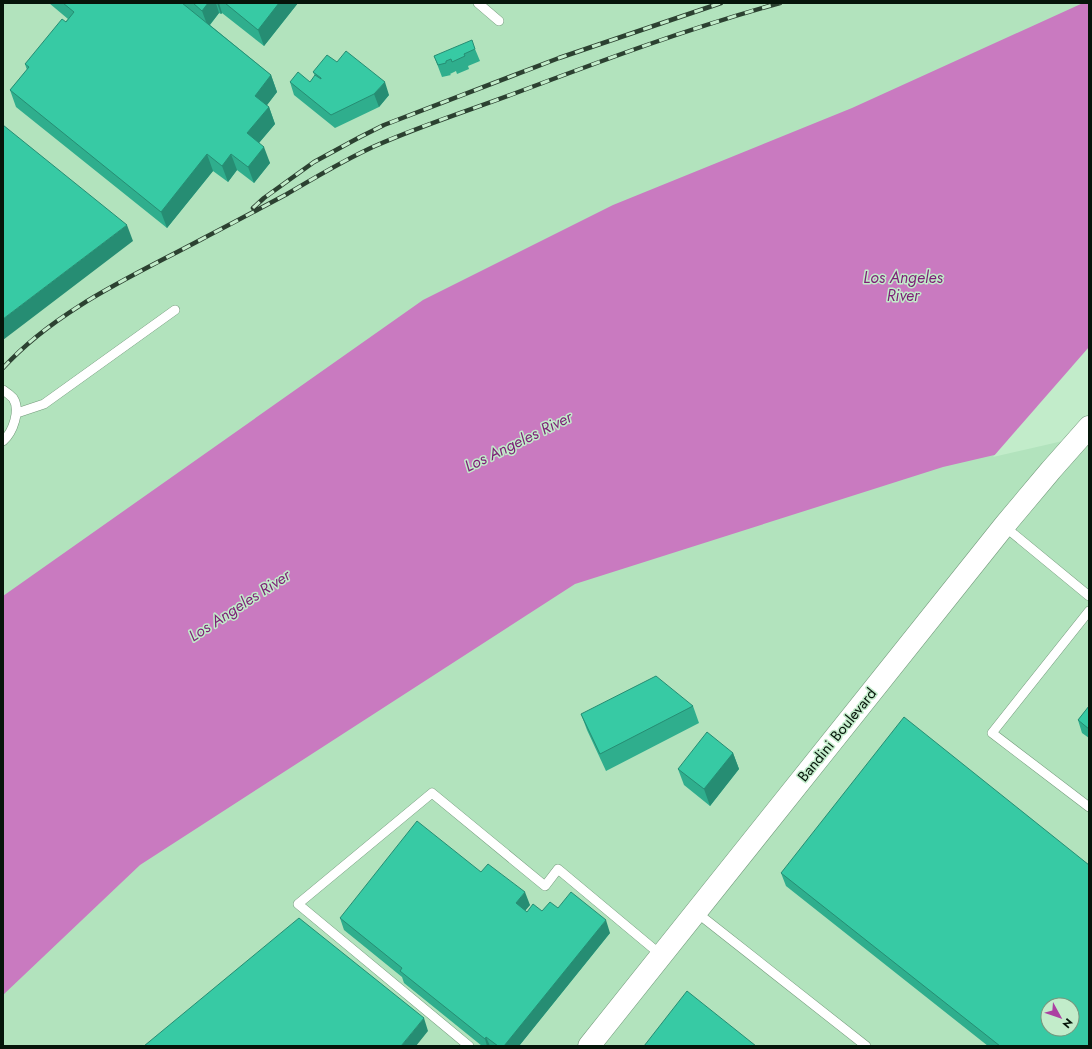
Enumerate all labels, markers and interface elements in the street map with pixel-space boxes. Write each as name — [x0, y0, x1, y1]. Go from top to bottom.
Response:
water label: Los Angeles River — [863, 266, 944, 307]
water label: Los Angeles River — [461, 405, 577, 477]
water label: Los Angeles River — [184, 563, 296, 647]
street label: Bandini Boulevard — [792, 683, 882, 787]
north arrow — [1040, 997, 1080, 1037]
text: N — [1059, 1015, 1077, 1032]

